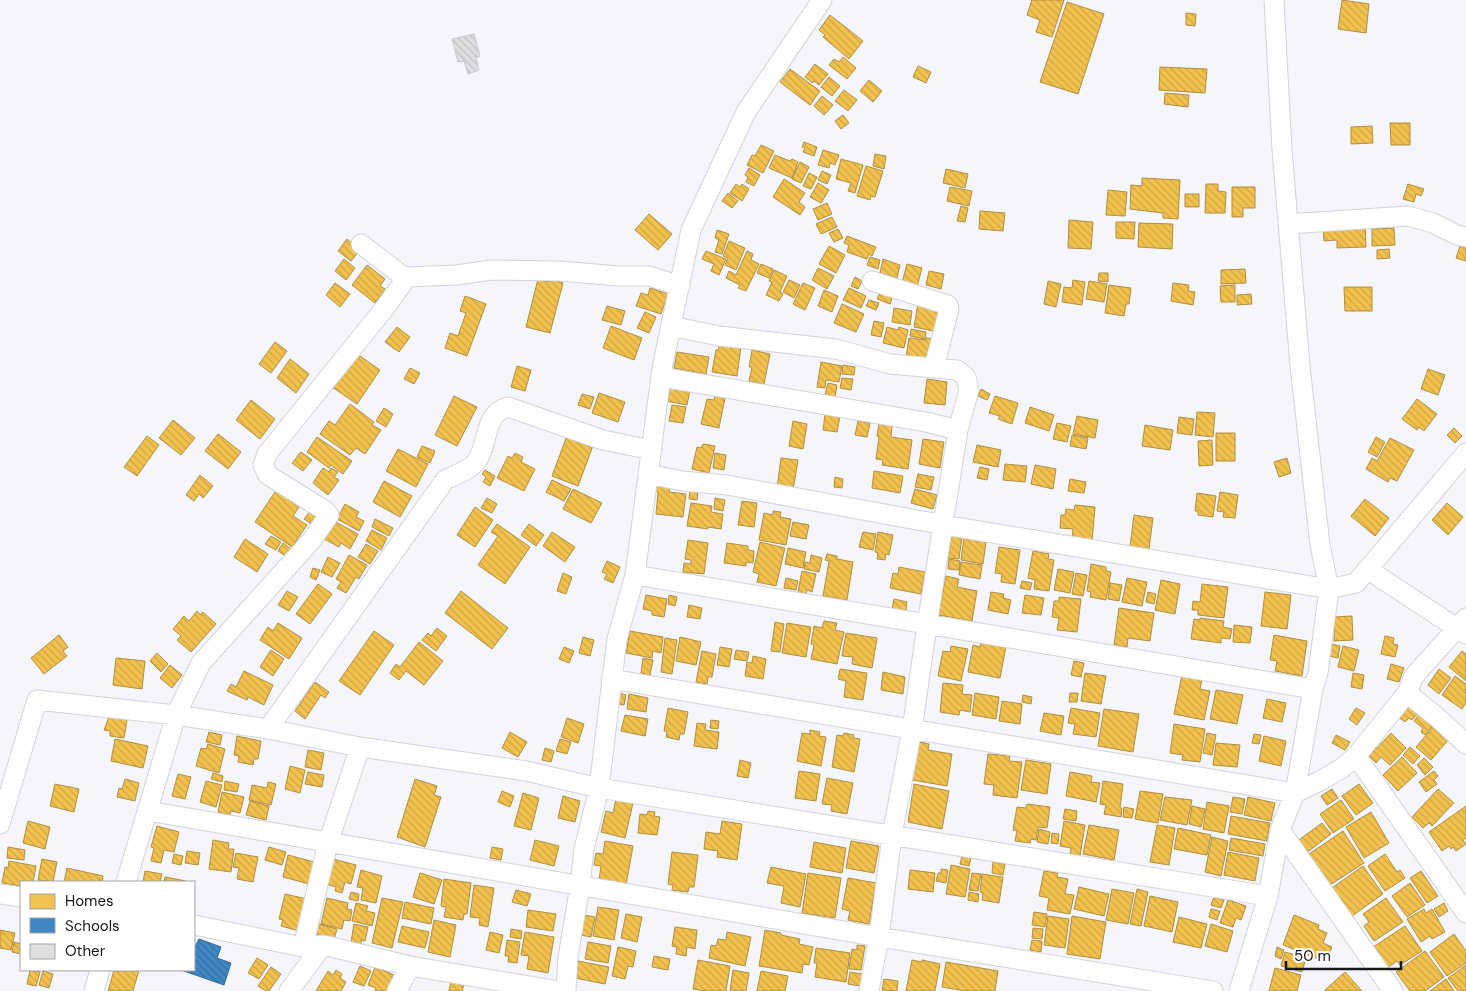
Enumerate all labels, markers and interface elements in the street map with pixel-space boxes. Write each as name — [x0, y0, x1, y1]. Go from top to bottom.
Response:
legend — [20, 881, 195, 971]
text: Homes — [65, 891, 114, 911]
text: Schools — [65, 916, 120, 936]
scale bar — [1286, 938, 1401, 970]
text: Other — [65, 941, 106, 961]
text: 50 m — [1294, 946, 1331, 966]

